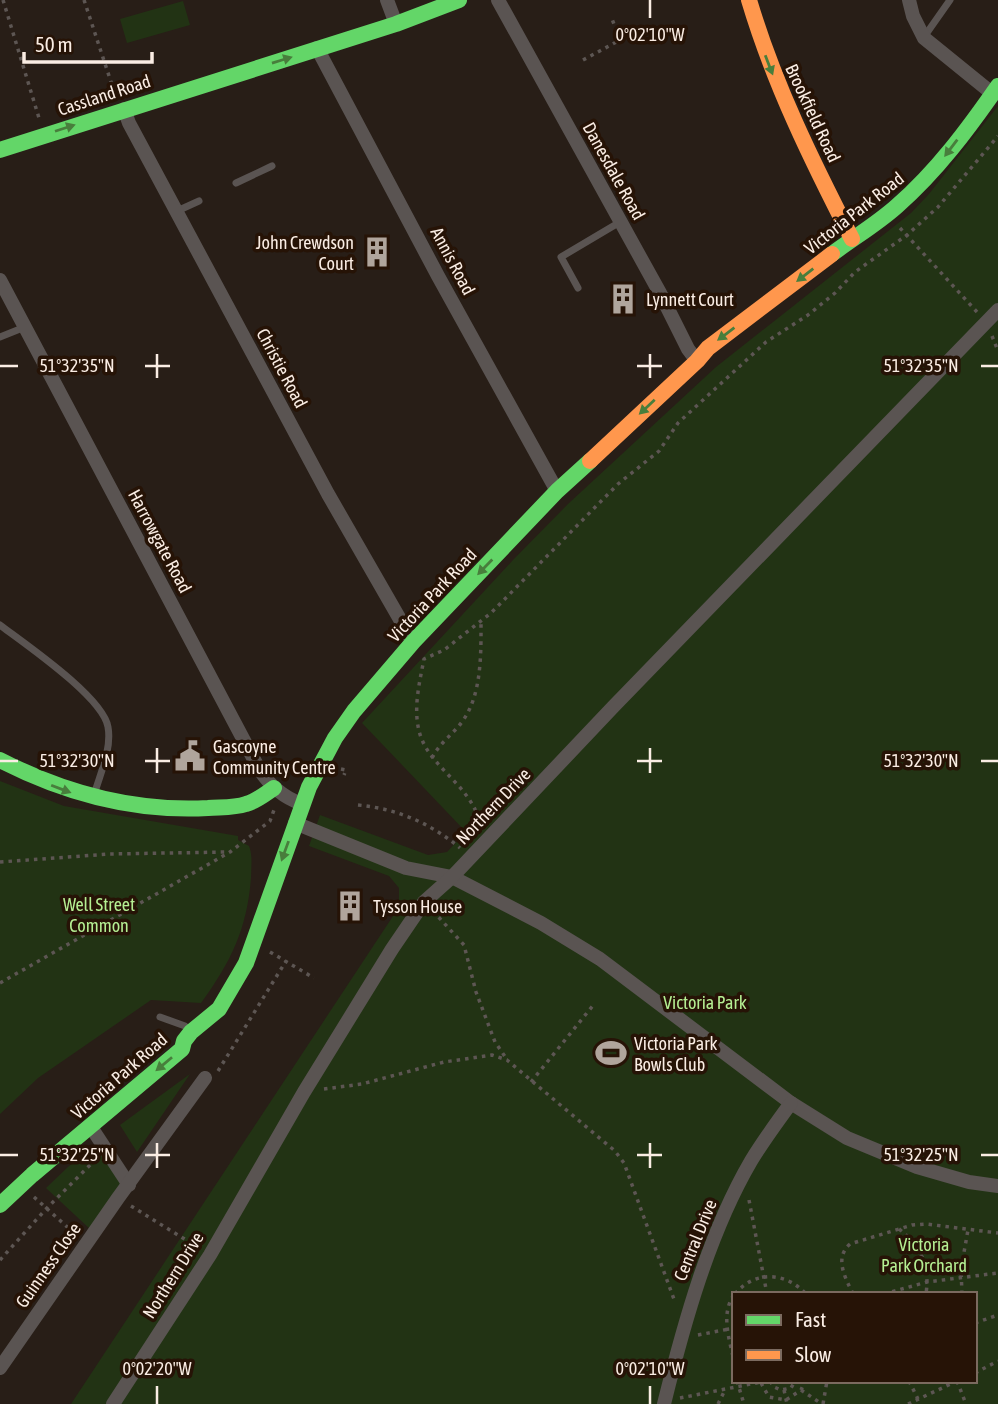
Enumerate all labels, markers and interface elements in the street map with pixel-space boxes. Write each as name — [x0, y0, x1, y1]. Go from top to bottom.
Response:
scale bar — [24, 21, 152, 65]
text: 0°02'10"W — [615, 24, 685, 45]
text: 50 m — [35, 32, 73, 56]
one-way arrow — [271, 54, 292, 64]
one-way arrow — [764, 55, 775, 76]
street label: Brookfield Road — [781, 61, 845, 165]
street label: Cassland Road — [55, 70, 153, 120]
street label: Danesdale Road — [579, 119, 649, 223]
one-way arrow — [54, 122, 75, 133]
one-way arrow — [945, 139, 959, 157]
street label: Victoria Park Road — [800, 168, 908, 258]
street label: Annis Road — [426, 224, 480, 298]
place label: John Crewdson Court — [256, 232, 354, 274]
building icon: John Crewdson Court — [360, 235, 394, 269]
one-way arrow — [796, 268, 814, 282]
building icon: Lynnett Court — [606, 282, 640, 316]
place label: Lynnett Court — [646, 289, 734, 310]
street label: Christie Road — [252, 325, 312, 411]
one-way arrow — [717, 327, 735, 341]
text: 51°32'35"N — [39, 355, 115, 376]
text: 51°32'35"N — [883, 355, 959, 376]
one-way arrow — [639, 399, 656, 415]
street label: Harrowgate Road — [124, 486, 196, 596]
street label: Victoria Park Road — [383, 544, 481, 646]
one-way arrow — [476, 558, 493, 575]
place label: Gascoyne Community Centre — [213, 736, 336, 778]
public building icon: Gascoyne Community Centre — [173, 739, 207, 773]
text: 51°32'30"N — [39, 750, 115, 771]
text: 51°32'30"N — [883, 750, 959, 771]
street label: Northern Drive — [451, 764, 535, 848]
one-way arrow — [51, 784, 72, 795]
one-way arrow — [279, 840, 290, 861]
building icon: Tysson House — [333, 889, 367, 923]
park label: Well Street Common — [63, 894, 135, 936]
place label: Tysson House — [373, 896, 462, 917]
park label: Victoria Park — [663, 992, 747, 1013]
street label: Victoria Park Road — [67, 1029, 171, 1123]
place label: Victoria Park Bowls Club — [634, 1033, 718, 1075]
sports icon: Victoria Park Bowls Club — [594, 1036, 628, 1070]
one-way arrow — [156, 1057, 174, 1072]
text: 51°32'25"N — [39, 1144, 115, 1165]
text: 51°32'25"N — [883, 1144, 959, 1165]
street label: Central Drive — [669, 1196, 721, 1284]
street label: Guinness Close — [11, 1218, 85, 1312]
street label: Northern Drive — [138, 1228, 208, 1322]
park label: Victoria Park Orchard — [881, 1234, 967, 1276]
legend — [732, 1292, 977, 1383]
text: Fast — [795, 1307, 826, 1331]
text: Slow — [795, 1342, 832, 1366]
text: 0°02'20"W — [122, 1358, 192, 1379]
text: 0°02'10"W — [615, 1358, 685, 1379]

